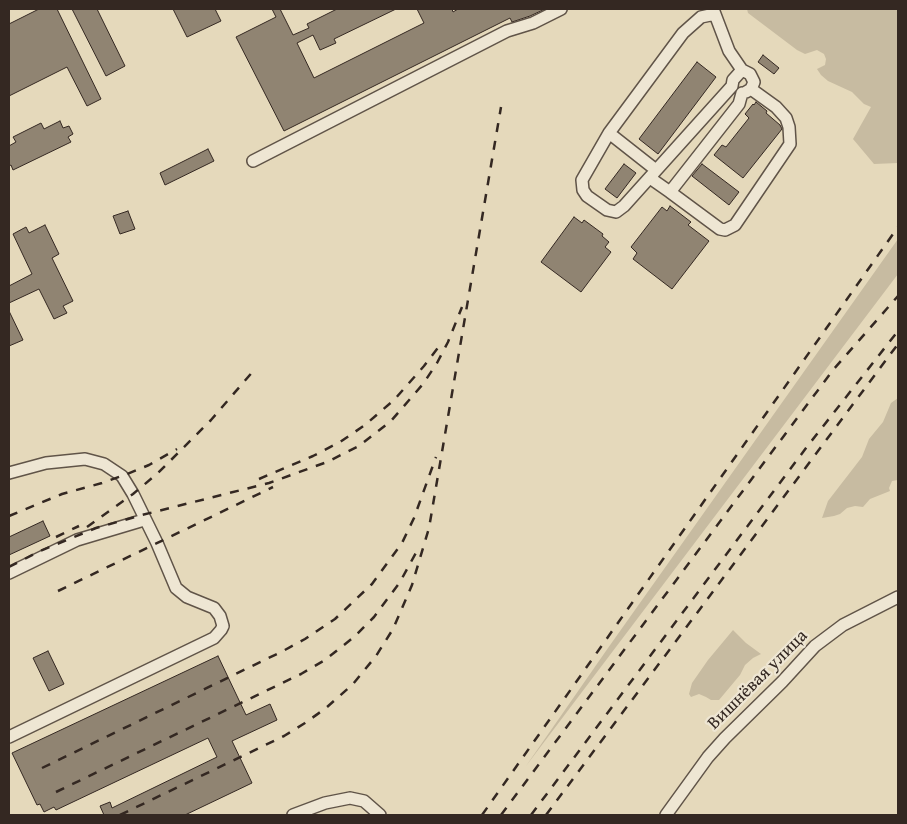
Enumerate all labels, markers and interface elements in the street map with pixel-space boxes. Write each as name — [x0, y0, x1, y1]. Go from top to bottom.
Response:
street label: Вишнёвая улица — [704, 626, 812, 734]

